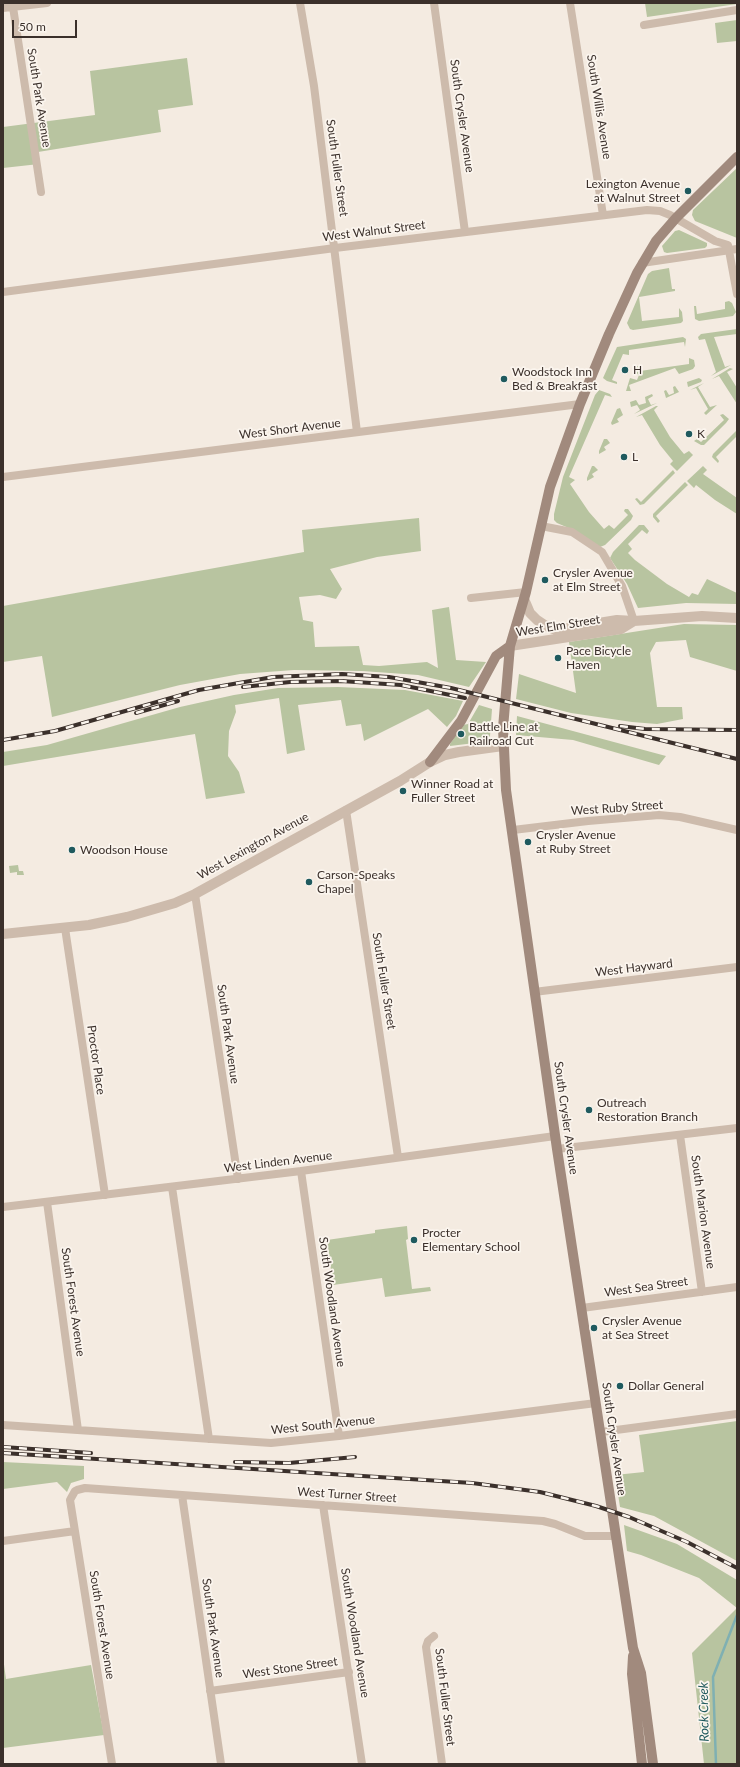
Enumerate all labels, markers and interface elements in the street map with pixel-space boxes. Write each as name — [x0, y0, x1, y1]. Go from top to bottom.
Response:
scale bar — [14, 12, 79, 38]
text: 50 m — [19, 19, 46, 34]
street label: South Park Avenue — [24, 47, 54, 149]
street label: South Willis Avenue — [584, 54, 614, 160]
street label: South Crysler Avenue — [447, 59, 477, 173]
street label: South Fuller Street — [323, 118, 351, 218]
place label: Lexington Avenue at Walnut Street — [586, 177, 680, 205]
marker: Lexington Avenue at Walnut Street — [683, 186, 693, 196]
street label: West Walnut Street — [322, 218, 426, 244]
place label: H — [633, 363, 642, 377]
place label: Woodstock Inn Bed & Breakfast — [512, 365, 597, 393]
marker: H — [620, 365, 630, 375]
marker: Woodstock Inn Bed & Breakfast — [499, 374, 509, 384]
street label: West Short Avenue — [238, 416, 342, 442]
place label: K — [697, 427, 705, 441]
marker: K — [684, 429, 694, 439]
place label: L — [632, 450, 638, 464]
marker: L — [619, 452, 629, 462]
place label: Crysler Avenue at Elm Street — [553, 566, 633, 594]
marker: Crysler Avenue at Elm Street — [540, 575, 550, 585]
street label: West Elm Street — [515, 612, 601, 640]
place label: Pace Bicycle Haven — [566, 644, 631, 672]
marker: Pace Bicycle Haven — [553, 653, 563, 663]
place label: Battle Line at Railroad Cut — [469, 720, 538, 748]
marker: Battle Line at Railroad Cut — [456, 729, 466, 739]
place label: Winner Road at Fuller Street — [411, 777, 493, 805]
marker: Winner Road at Fuller Street — [398, 786, 408, 796]
street label: West Ruby Street — [571, 798, 663, 818]
street label: West Lexington Avenue — [195, 809, 311, 883]
place label: Crysler Avenue at Ruby Street — [536, 828, 616, 856]
marker: Crysler Avenue at Ruby Street — [523, 837, 533, 847]
place label: Woodson House — [80, 843, 168, 857]
marker: Woodson House — [67, 845, 77, 855]
place label: Carson-Speaks Chapel — [317, 868, 395, 896]
marker: Carson-Speaks Chapel — [304, 877, 314, 887]
street label: South Fuller Street — [369, 931, 399, 1031]
street label: West Hayward — [595, 956, 673, 980]
street label: South Park Avenue — [214, 983, 242, 1085]
street label: Proctor Place — [84, 1024, 108, 1096]
street label: South Crysler Avenue — [551, 1061, 581, 1175]
place label: Outreach Restoration Branch — [597, 1096, 698, 1124]
marker: Outreach Restoration Branch — [584, 1105, 594, 1115]
street label: West Linden Avenue — [223, 1148, 333, 1176]
street label: South Marion Avenue — [688, 1154, 718, 1270]
place label: Procter Elementary School — [422, 1226, 520, 1254]
marker: Procter Elementary School — [409, 1235, 419, 1245]
street label: South Woodland Avenue — [316, 1236, 348, 1368]
street label: South Forest Avenue — [58, 1247, 88, 1357]
street label: West Sea Street — [603, 1274, 689, 1300]
place label: Crysler Avenue at Sea Street — [602, 1314, 682, 1342]
marker: Crysler Avenue at Sea Street — [589, 1323, 599, 1333]
place label: Dollar General — [628, 1379, 704, 1393]
marker: Dollar General — [615, 1381, 625, 1391]
street label: South Crysler Avenue — [599, 1382, 629, 1496]
street label: West South Avenue — [270, 1412, 376, 1438]
street label: West Turner Street — [297, 1484, 397, 1506]
street label: South Woodland Avenue — [338, 1567, 372, 1699]
street label: South Forest Avenue — [86, 1570, 118, 1680]
street label: South Park Avenue — [199, 1577, 227, 1679]
street label: South Fuller Street — [432, 1647, 458, 1747]
street label: West Stone Street — [242, 1654, 338, 1682]
water label: Rock Creek — [696, 1682, 712, 1742]

